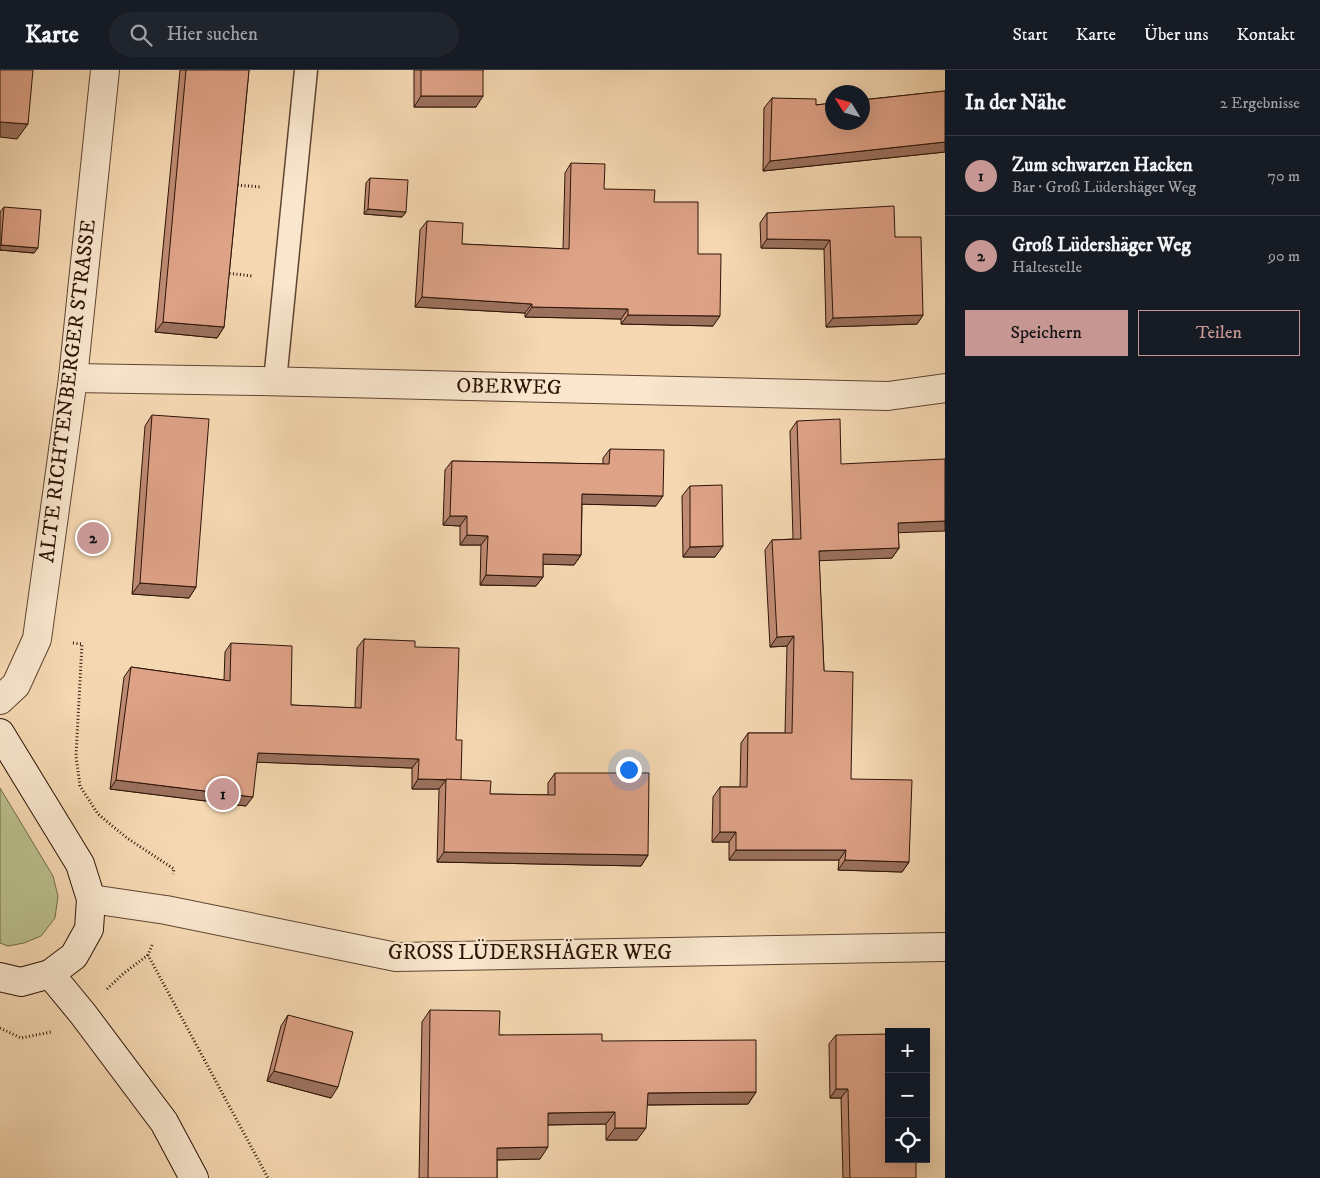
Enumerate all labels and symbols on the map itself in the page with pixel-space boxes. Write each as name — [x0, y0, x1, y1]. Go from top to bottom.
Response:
north arrow — [825, 85, 870, 130]
street label: ALTE RICHTENBERGER STRASSE — [34, 218, 102, 564]
street label: OBERWEG — [456, 373, 562, 401]
pin: 2 — [77, 519, 109, 557]
your location — [616, 757, 642, 783]
pin: 1 — [207, 775, 239, 813]
street label: GROSS LÜDERSHÄGER WEG — [388, 939, 672, 966]

